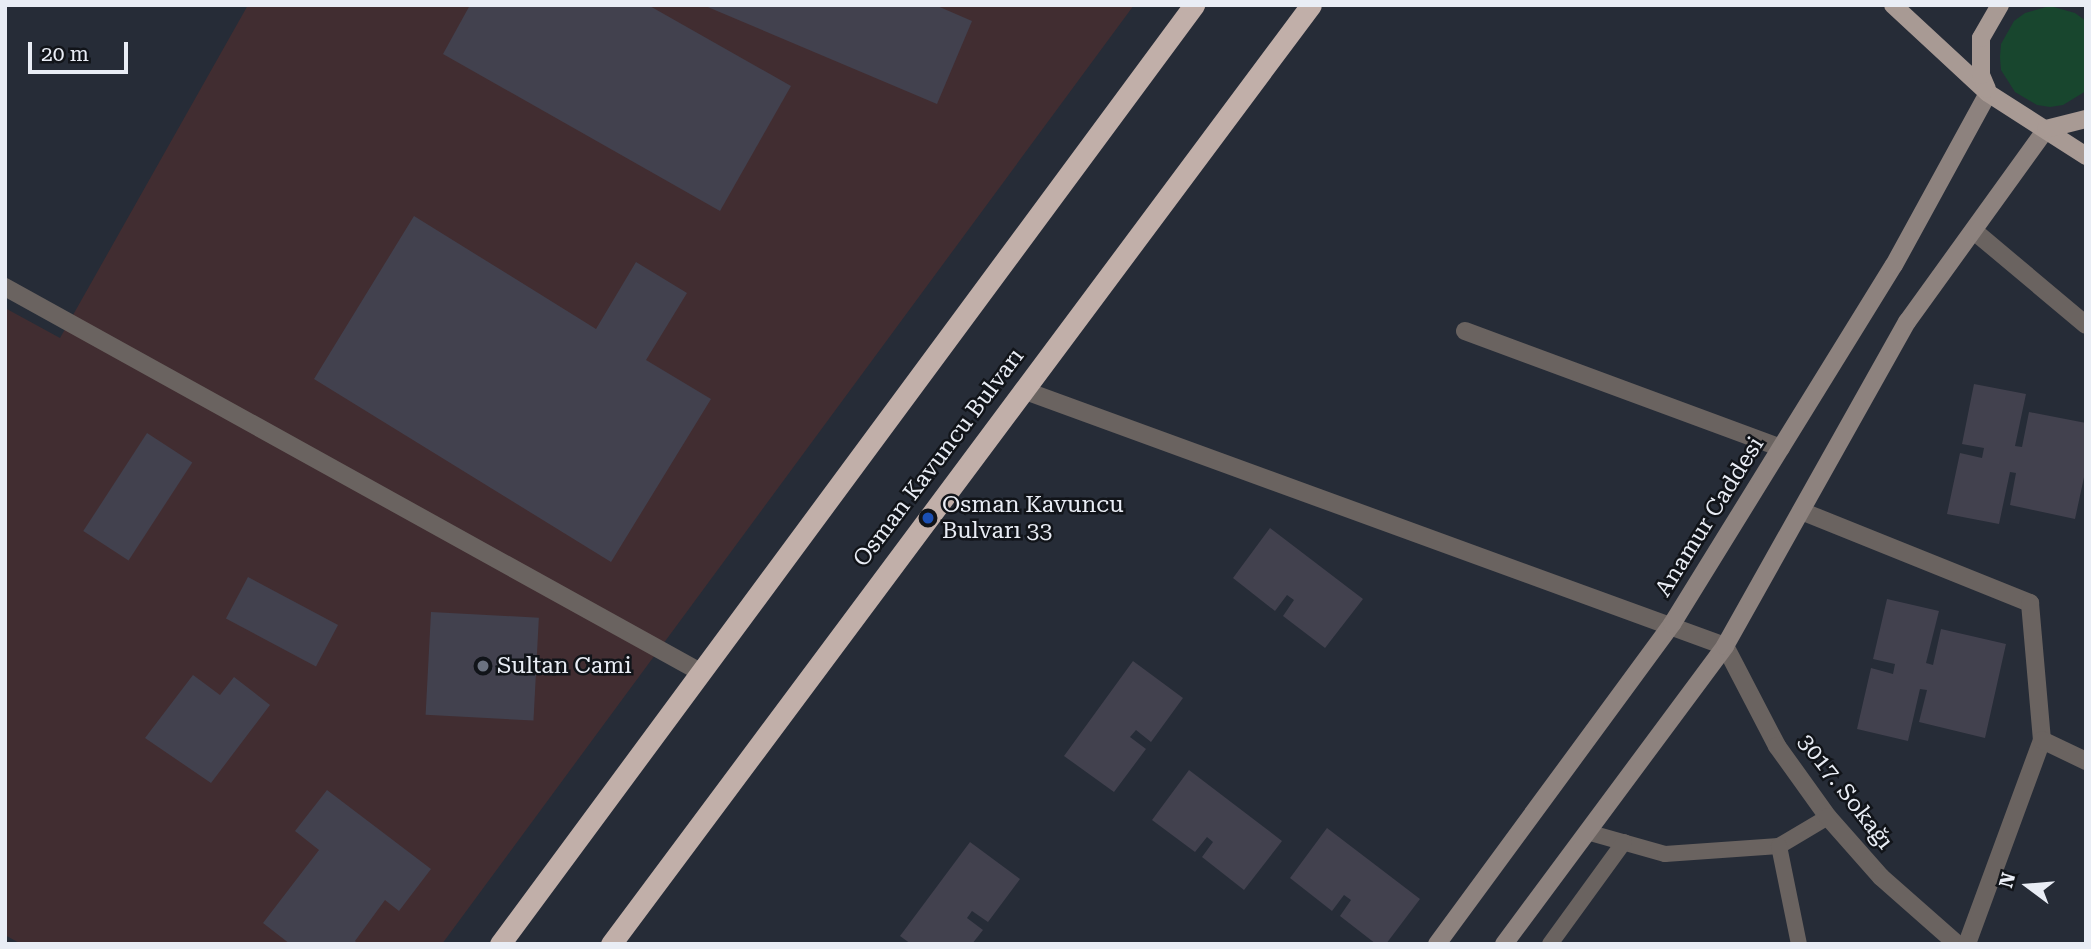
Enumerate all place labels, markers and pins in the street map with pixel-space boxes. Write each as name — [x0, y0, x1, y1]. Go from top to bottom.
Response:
place label: Osman Kavuncu Bulvarı 33 — [942, 491, 1124, 545]
marker: Osman Kavuncu Bulvarı 33 — [920, 510, 936, 526]
place label: Sultan Cami — [497, 652, 632, 680]
marker: Sultan Cami — [475, 658, 491, 674]

